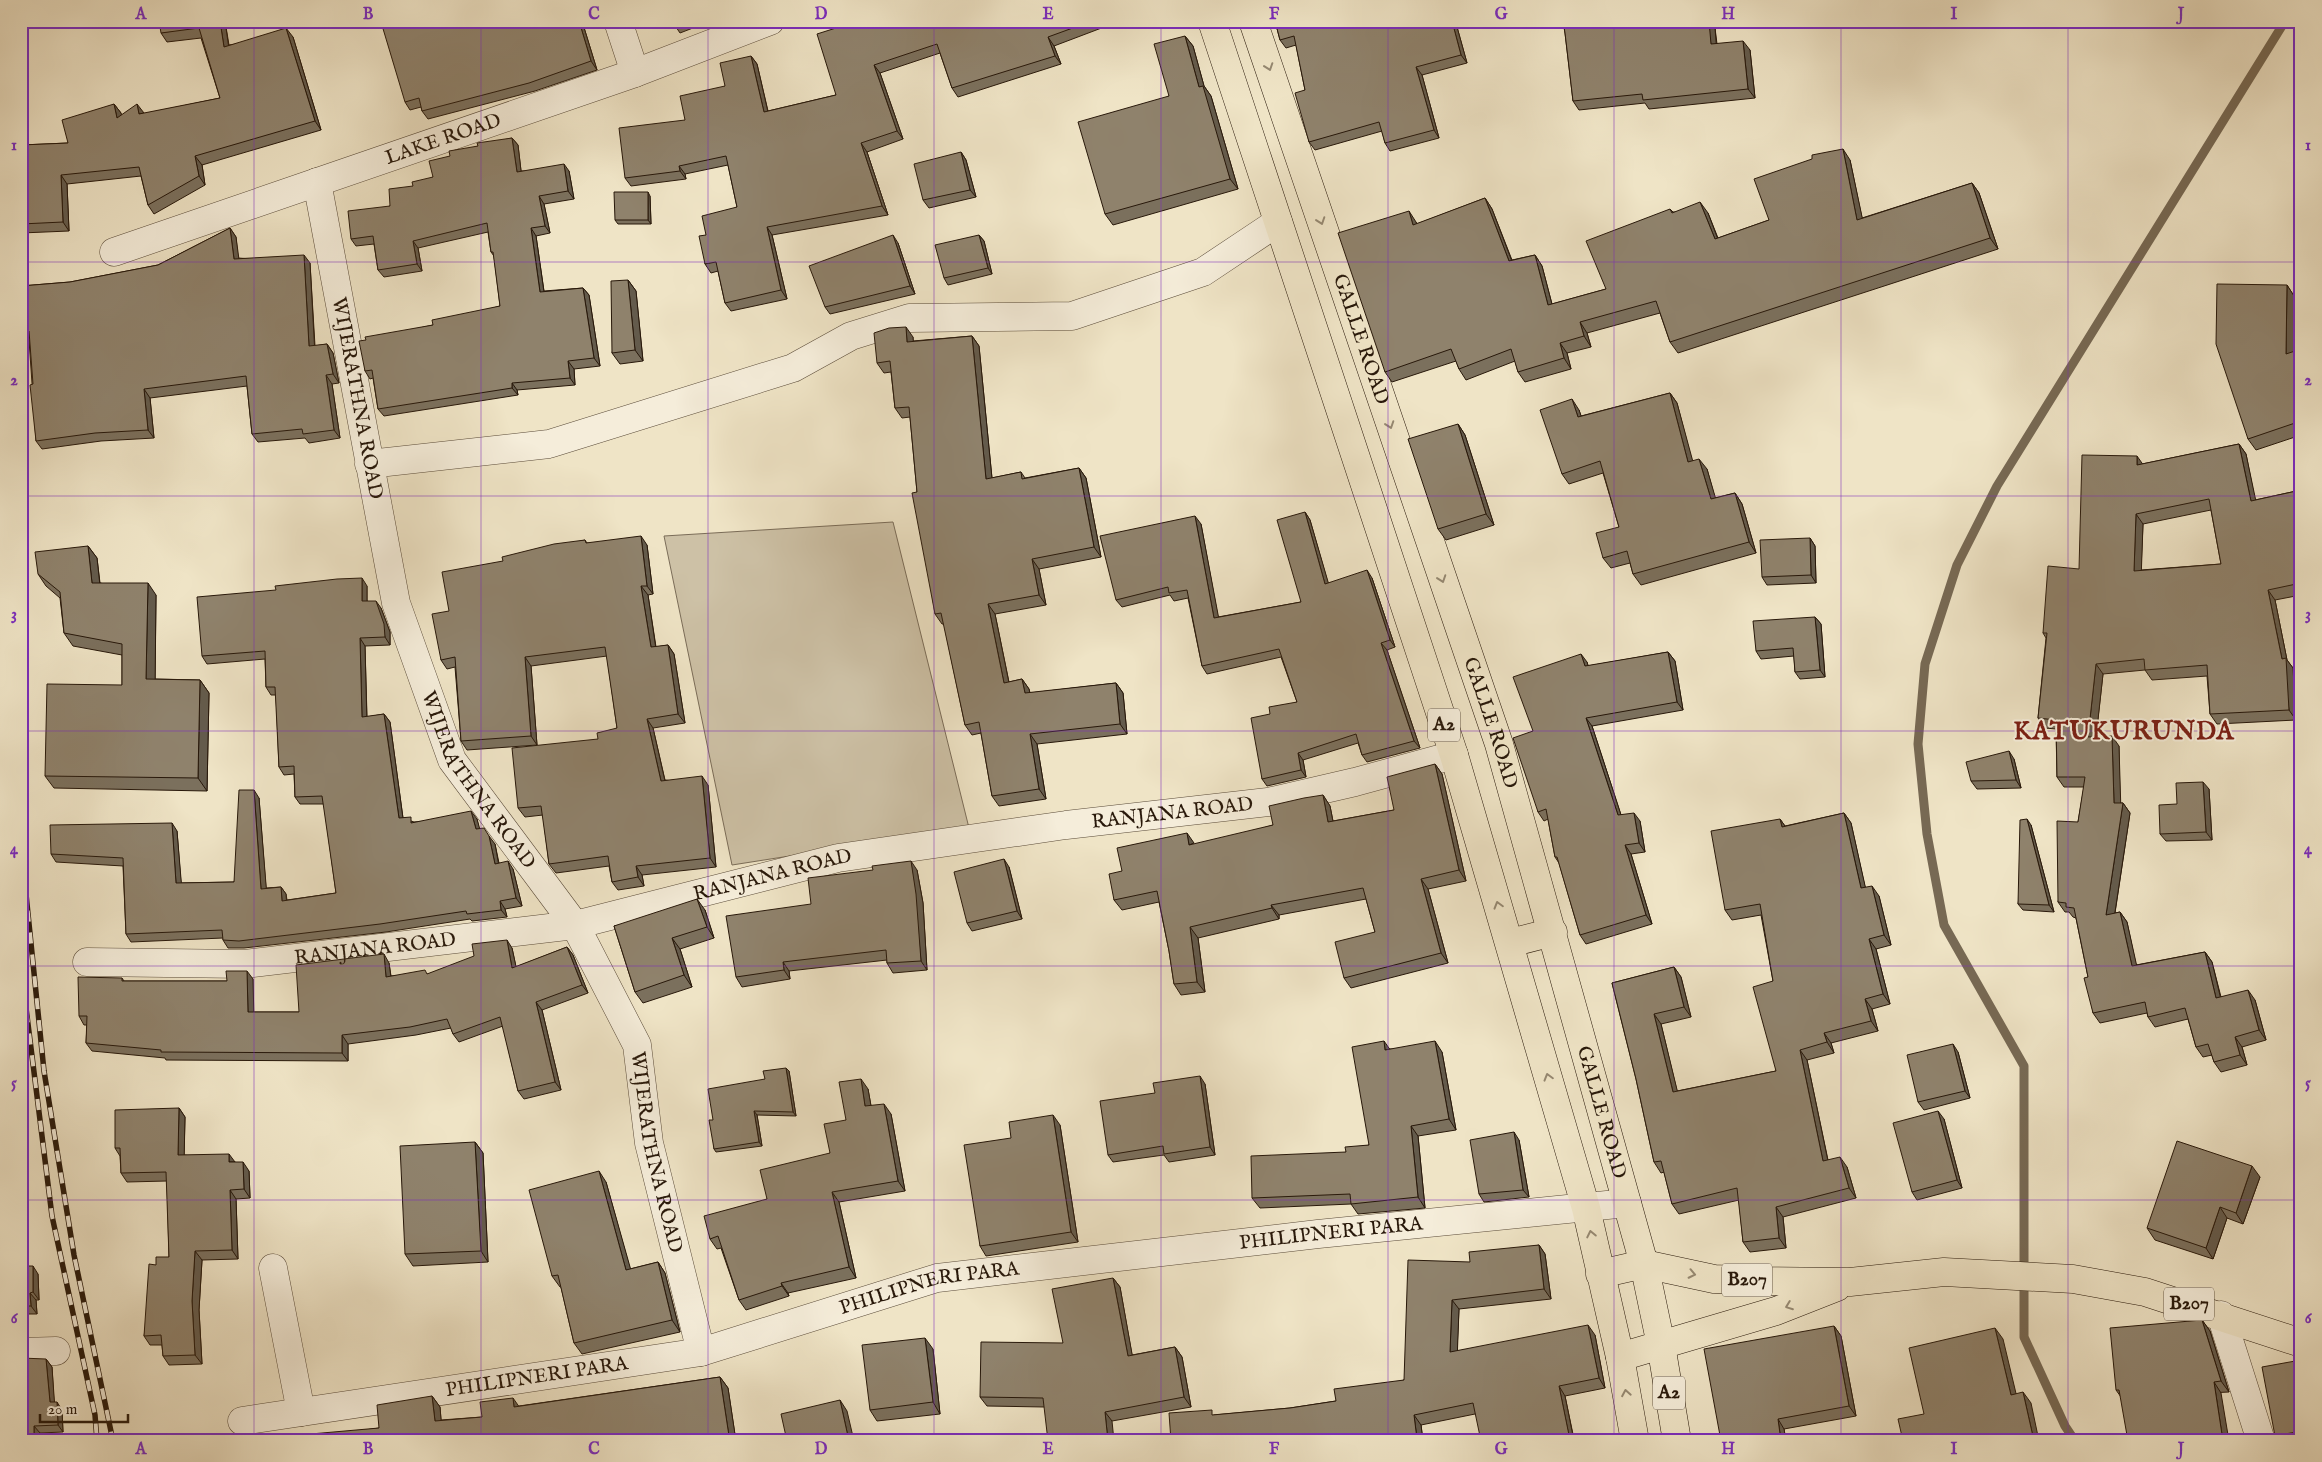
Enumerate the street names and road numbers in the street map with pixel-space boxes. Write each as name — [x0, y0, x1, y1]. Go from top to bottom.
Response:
street label: LAKE ROAD — [382, 107, 504, 170]
street label: GALLE ROAD — [1327, 270, 1395, 408]
street label: WIJERATHNA ROAD — [326, 295, 389, 501]
street label: GALLE ROAD — [1458, 654, 1523, 791]
street label: WIJERATHNA ROAD — [416, 688, 541, 874]
road number: A2 — [1428, 708, 1460, 742]
street label: RANJANA ROAD — [1090, 791, 1254, 835]
street label: RANJANA ROAD — [691, 844, 853, 907]
street label: RANJANA ROAD — [293, 927, 457, 971]
street label: GALLE ROAD — [1571, 1043, 1632, 1181]
street label: WIJERATHNA ROAD — [625, 1050, 688, 1256]
street label: PHILIPNERI PARA — [1238, 1211, 1424, 1255]
street label: PHILIPNERI PARA — [836, 1256, 1021, 1320]
road number: B207 — [1722, 1264, 1772, 1296]
road number: B207 — [2164, 1288, 2214, 1320]
street label: PHILIPNERI PARA — [444, 1351, 630, 1403]
road number: A2 — [1653, 1376, 1685, 1410]

